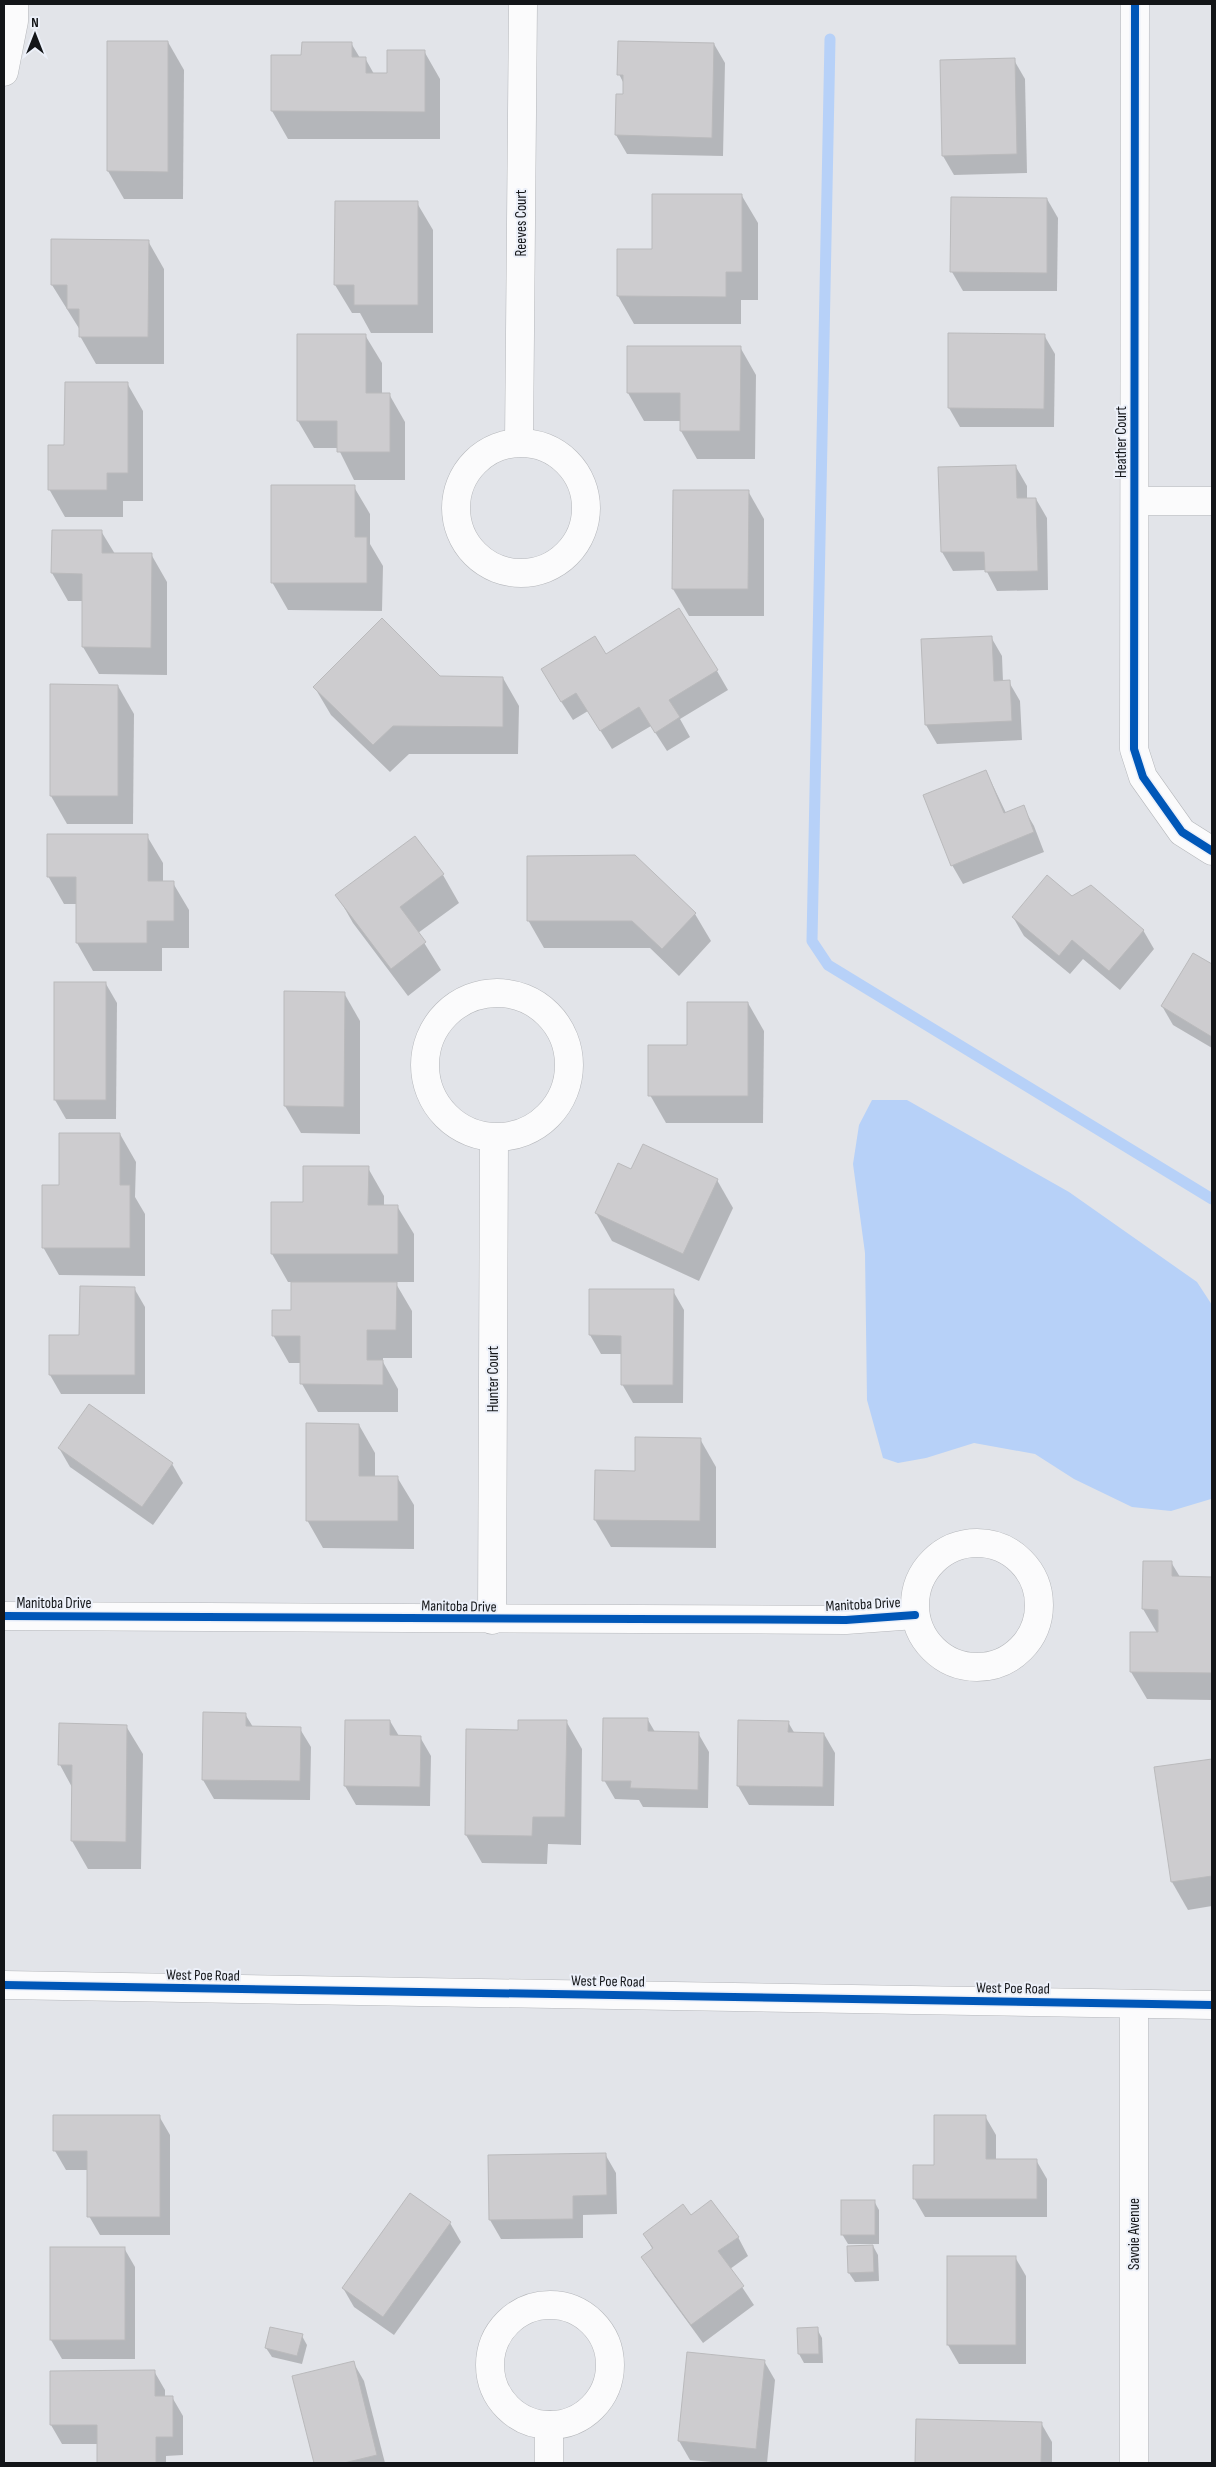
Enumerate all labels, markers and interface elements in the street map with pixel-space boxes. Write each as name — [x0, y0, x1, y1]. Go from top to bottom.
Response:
north arrow — [10, 10, 60, 60]
text: N — [31, 14, 39, 31]
street label: Reeves Court — [512, 189, 531, 256]
street label: Heather Court — [1112, 406, 1131, 478]
street label: Hunter Court — [484, 1345, 503, 1412]
street label: Manitoba Drive — [825, 1593, 901, 1616]
street label: Manitoba Drive — [16, 1594, 92, 1613]
street label: Manitoba Drive — [421, 1596, 497, 1617]
street label: West Poe Road — [166, 1965, 240, 1986]
street label: West Poe Road — [571, 1971, 645, 1992]
street label: West Poe Road — [976, 1978, 1050, 1999]
street label: Savoie Avenue — [1125, 2198, 1144, 2270]

